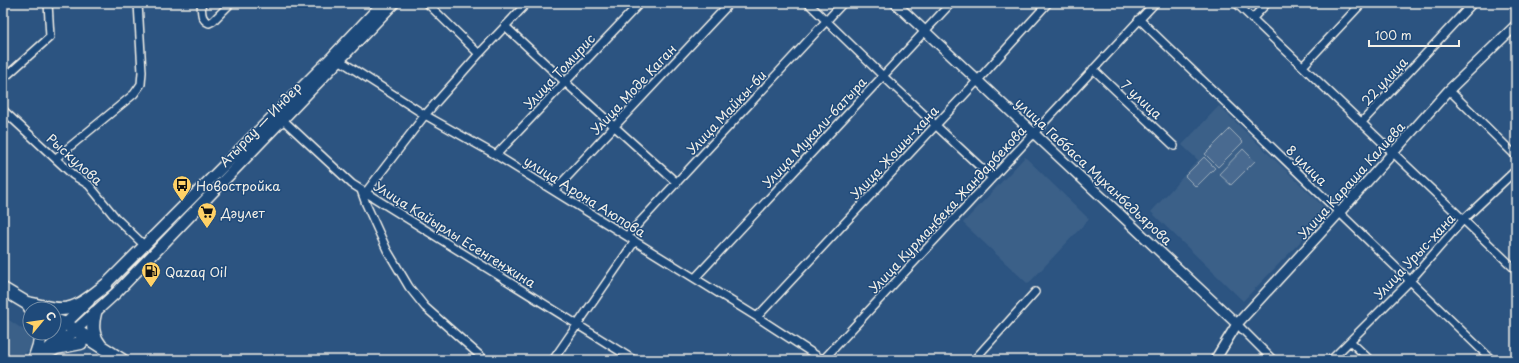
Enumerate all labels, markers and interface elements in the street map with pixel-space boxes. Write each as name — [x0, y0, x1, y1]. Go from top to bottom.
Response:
scale bar — [1369, 22, 1459, 48]
text: 100 m — [1375, 26, 1412, 44]
street label: Улица Томирис — [519, 29, 599, 113]
street label: Улица Моде Каган — [586, 39, 680, 139]
street label: 22 улица — [1357, 52, 1412, 109]
street label: Улица Майкы-би — [682, 66, 770, 158]
street label: Улица Мукали-батыра — [757, 72, 871, 192]
street label: 7 улица — [1117, 75, 1167, 124]
street label: Атырау — Индер — [215, 77, 305, 171]
street label: улица Габбаса Муханбедьярова — [1011, 93, 1177, 250]
street label: Улица Жошы-хана — [846, 100, 943, 203]
street label: Улица Караша Калиева — [1293, 116, 1410, 243]
street label: Улица Курманбека Жандарбекова — [864, 120, 1031, 297]
street label: Рыскулова — [43, 129, 108, 190]
street label: 8 улица — [1282, 141, 1332, 190]
street label: улица Арона Аюпова — [521, 151, 650, 242]
bus stop icon: Новостройка — [171, 174, 193, 202]
place label: Новостройка — [196, 176, 281, 195]
street label: Улица Кайырлы Есенгенжина — [370, 176, 540, 292]
supermarket icon: Дәулет — [196, 201, 218, 229]
place label: Дәулет — [220, 203, 266, 222]
street label: Улица Урыс-хана — [1369, 208, 1460, 303]
fuel station icon: Qazaq Oil — [140, 260, 162, 288]
place label: Qazaq Oil — [165, 262, 227, 281]
north arrow — [22, 301, 62, 341]
text: С — [42, 308, 61, 324]

